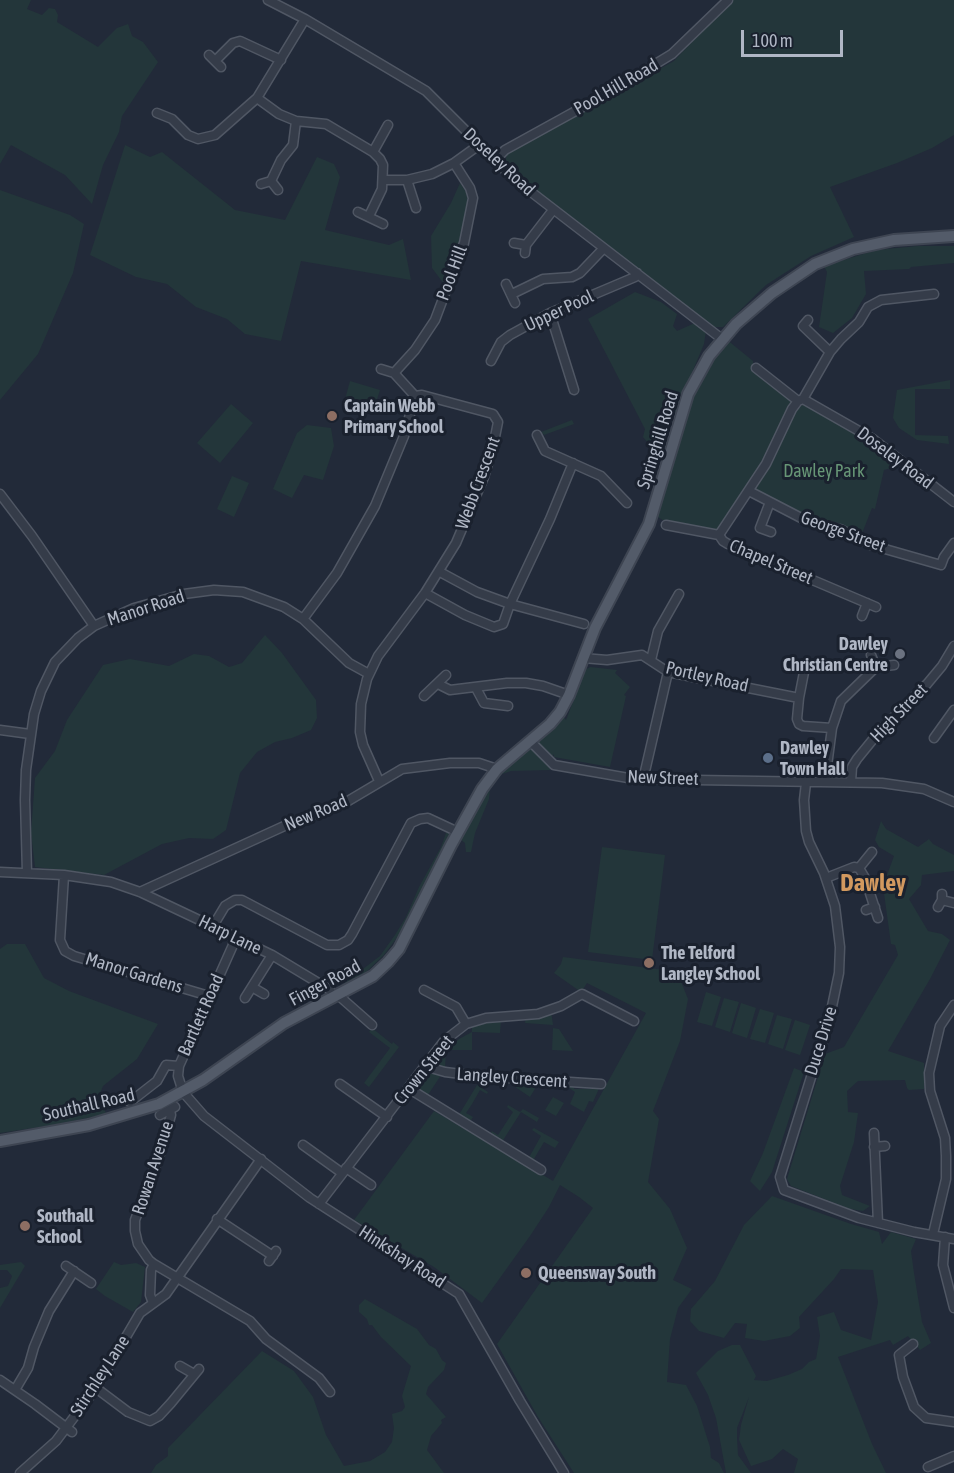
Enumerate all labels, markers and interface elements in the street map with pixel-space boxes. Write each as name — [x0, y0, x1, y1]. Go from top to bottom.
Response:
scale bar — [744, 18, 846, 56]
text: 100 m — [752, 30, 793, 51]
street label: Pool Hill Road — [570, 54, 662, 120]
street label: Doseley Road — [459, 123, 539, 201]
street label: Pool Hill — [432, 243, 472, 303]
street label: Upper Pool — [521, 286, 597, 336]
street label: Springhill Road — [633, 388, 683, 492]
place label: Captain Webb Primary School — [344, 395, 443, 438]
marker: Captain Webb Primary School — [325, 409, 339, 423]
street label: Doseley Road — [853, 422, 937, 494]
street label: Webb Crescent — [451, 434, 505, 532]
park label: Dawley Park — [783, 460, 865, 482]
street label: George Street — [798, 507, 888, 557]
street label: Chapel Street — [726, 535, 816, 589]
street label: Manor Road — [105, 585, 187, 631]
place label: Dawley Christian Centre — [783, 633, 888, 676]
marker: Dawley Christian Centre — [893, 647, 907, 661]
street label: Portley Road — [664, 657, 750, 697]
street label: High Street — [866, 679, 932, 747]
place label: Dawley Town Hall — [780, 737, 845, 780]
marker: Dawley Town Hall — [761, 751, 775, 765]
street label: New Street — [627, 766, 699, 790]
street label: New Road — [281, 790, 351, 836]
district label: Dawley — [840, 869, 906, 897]
street label: Harp Lane — [195, 911, 265, 959]
place label: The Telford Langley School — [661, 942, 760, 984]
street label: Manor Gardens — [83, 948, 185, 998]
street label: Finger Road — [286, 955, 364, 1011]
marker: The Telford Langley School — [642, 956, 656, 970]
street label: Bartlett Road — [173, 971, 229, 1059]
street label: Duce Drive — [800, 1004, 842, 1078]
street label: Crown Street — [389, 1031, 459, 1109]
street label: Langley Crescent — [456, 1063, 568, 1093]
street label: Southall Road — [41, 1084, 137, 1126]
street label: Rowan Avenue — [128, 1118, 178, 1218]
place label: Southall School — [37, 1205, 94, 1248]
marker: Southall School — [18, 1219, 32, 1233]
street label: Hinkshay Road — [355, 1221, 449, 1293]
place label: Queensway South — [538, 1262, 656, 1284]
marker: Queensway South — [519, 1266, 533, 1280]
street label: Stirchley Lane — [66, 1331, 134, 1421]

